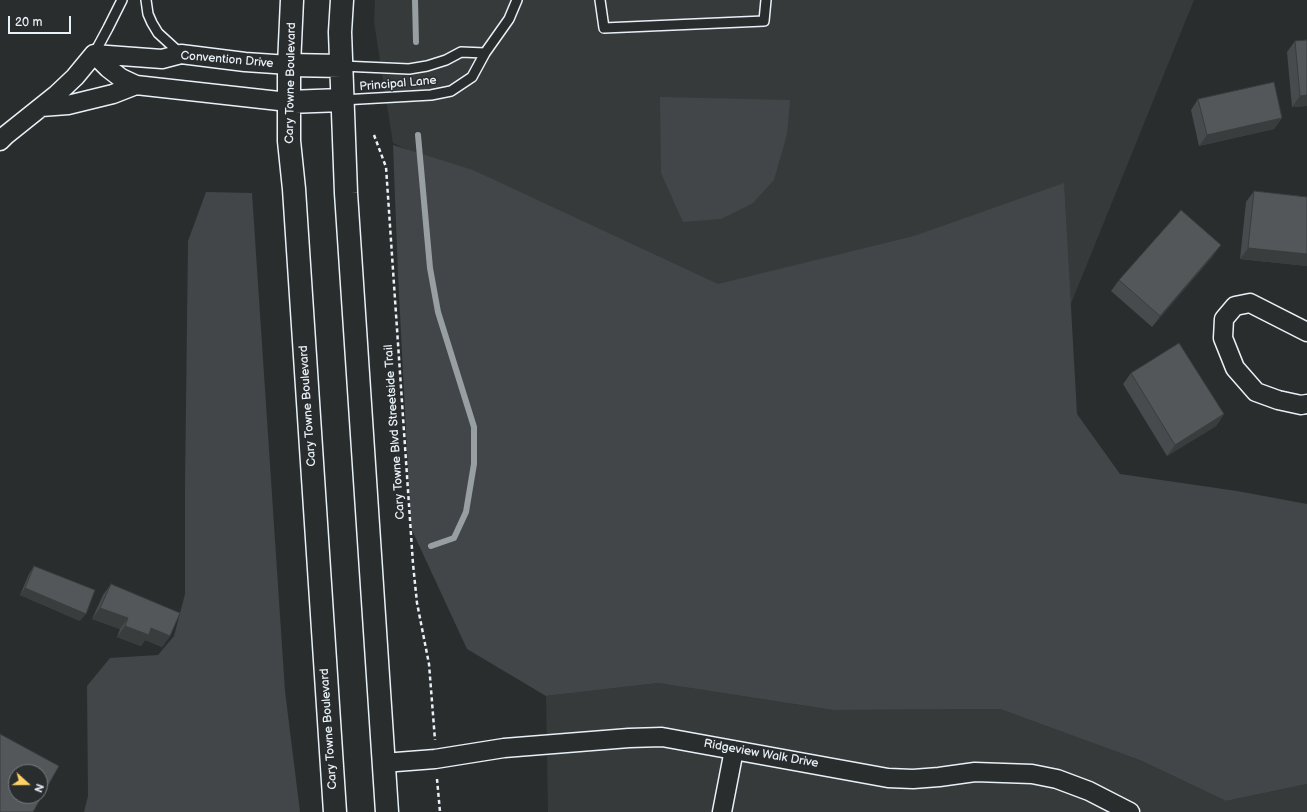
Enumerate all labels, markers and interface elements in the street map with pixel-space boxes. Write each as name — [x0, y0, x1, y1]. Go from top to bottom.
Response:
scale bar — [10, 8, 73, 34]
text: 20 m — [15, 15, 42, 30]
street label: Cary Towne Boulevard — [283, 22, 299, 144]
street label: Convention Drive — [180, 49, 274, 71]
street label: Principal Lane — [359, 73, 437, 95]
street label: Cary Towne Blvd Streetside Trail — [382, 344, 408, 520]
street label: Cary Towne Boulevard — [297, 345, 319, 467]
street label: Cary Towne Boulevard — [318, 668, 340, 790]
street label: Ridgeview Walk Drive — [703, 737, 819, 771]
north arrow — [8, 764, 48, 804]
text: N — [31, 782, 46, 794]

